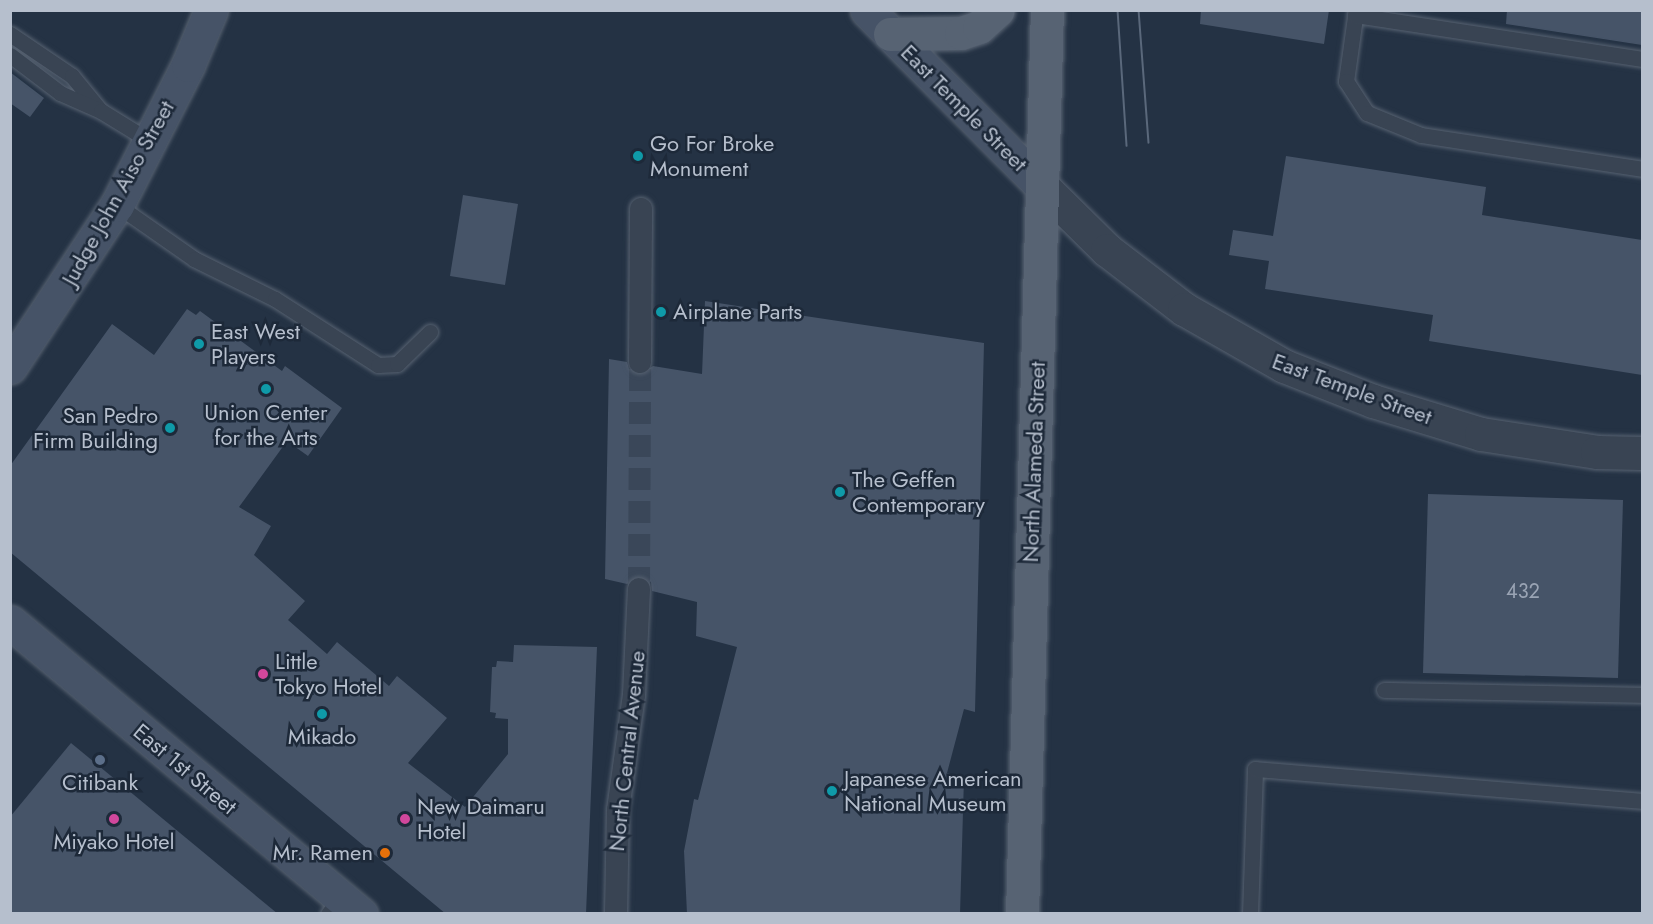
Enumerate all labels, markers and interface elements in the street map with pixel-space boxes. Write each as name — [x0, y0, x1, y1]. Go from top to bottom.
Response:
street label: East Temple Street — [895, 39, 1033, 177]
street label: Judge John Aiso Street — [56, 96, 180, 290]
place label: Go For Broke Monument — [650, 130, 774, 182]
marker: Go For Broke Monument — [631, 149, 645, 163]
place label: Airplane Parts — [673, 299, 802, 325]
marker: Airplane Parts — [654, 305, 668, 319]
place label: East West Players — [211, 318, 300, 370]
marker: East West Players — [192, 337, 206, 351]
street label: East Temple Street — [1269, 348, 1435, 430]
street label: North Alameda Street — [1017, 361, 1051, 563]
marker: Union Center for the Arts — [259, 382, 273, 396]
place label: Union Center for the Arts — [204, 399, 328, 451]
place label: San Pedro Firm Building — [33, 402, 158, 454]
marker: San Pedro Firm Building — [163, 421, 177, 435]
place label: The Geffen Contemporary — [852, 466, 985, 518]
marker: The Geffen Contemporary — [833, 485, 847, 499]
house number: 432 — [1506, 579, 1540, 603]
place label: Little Tokyo Hotel — [275, 648, 382, 700]
street label: North Central Avenue — [603, 649, 651, 853]
marker: Little Tokyo Hotel — [256, 667, 270, 681]
marker: Mikado — [315, 707, 329, 721]
street label: East 1st Street — [128, 718, 242, 820]
place label: Mikado — [288, 724, 356, 750]
marker: Citibank — [93, 753, 107, 767]
place label: Japanese American National Museum — [844, 765, 1022, 816]
place label: Citibank — [62, 770, 138, 796]
marker: Japanese American National Museum — [825, 784, 839, 798]
place label: New Daimaru Hotel — [417, 793, 545, 844]
marker: Miyako Hotel — [107, 812, 121, 826]
marker: New Daimaru Hotel — [398, 812, 412, 826]
place label: Miyako Hotel — [53, 829, 175, 855]
place label: Mr. Ramen — [273, 840, 373, 866]
marker: Mr. Ramen — [378, 846, 392, 860]

